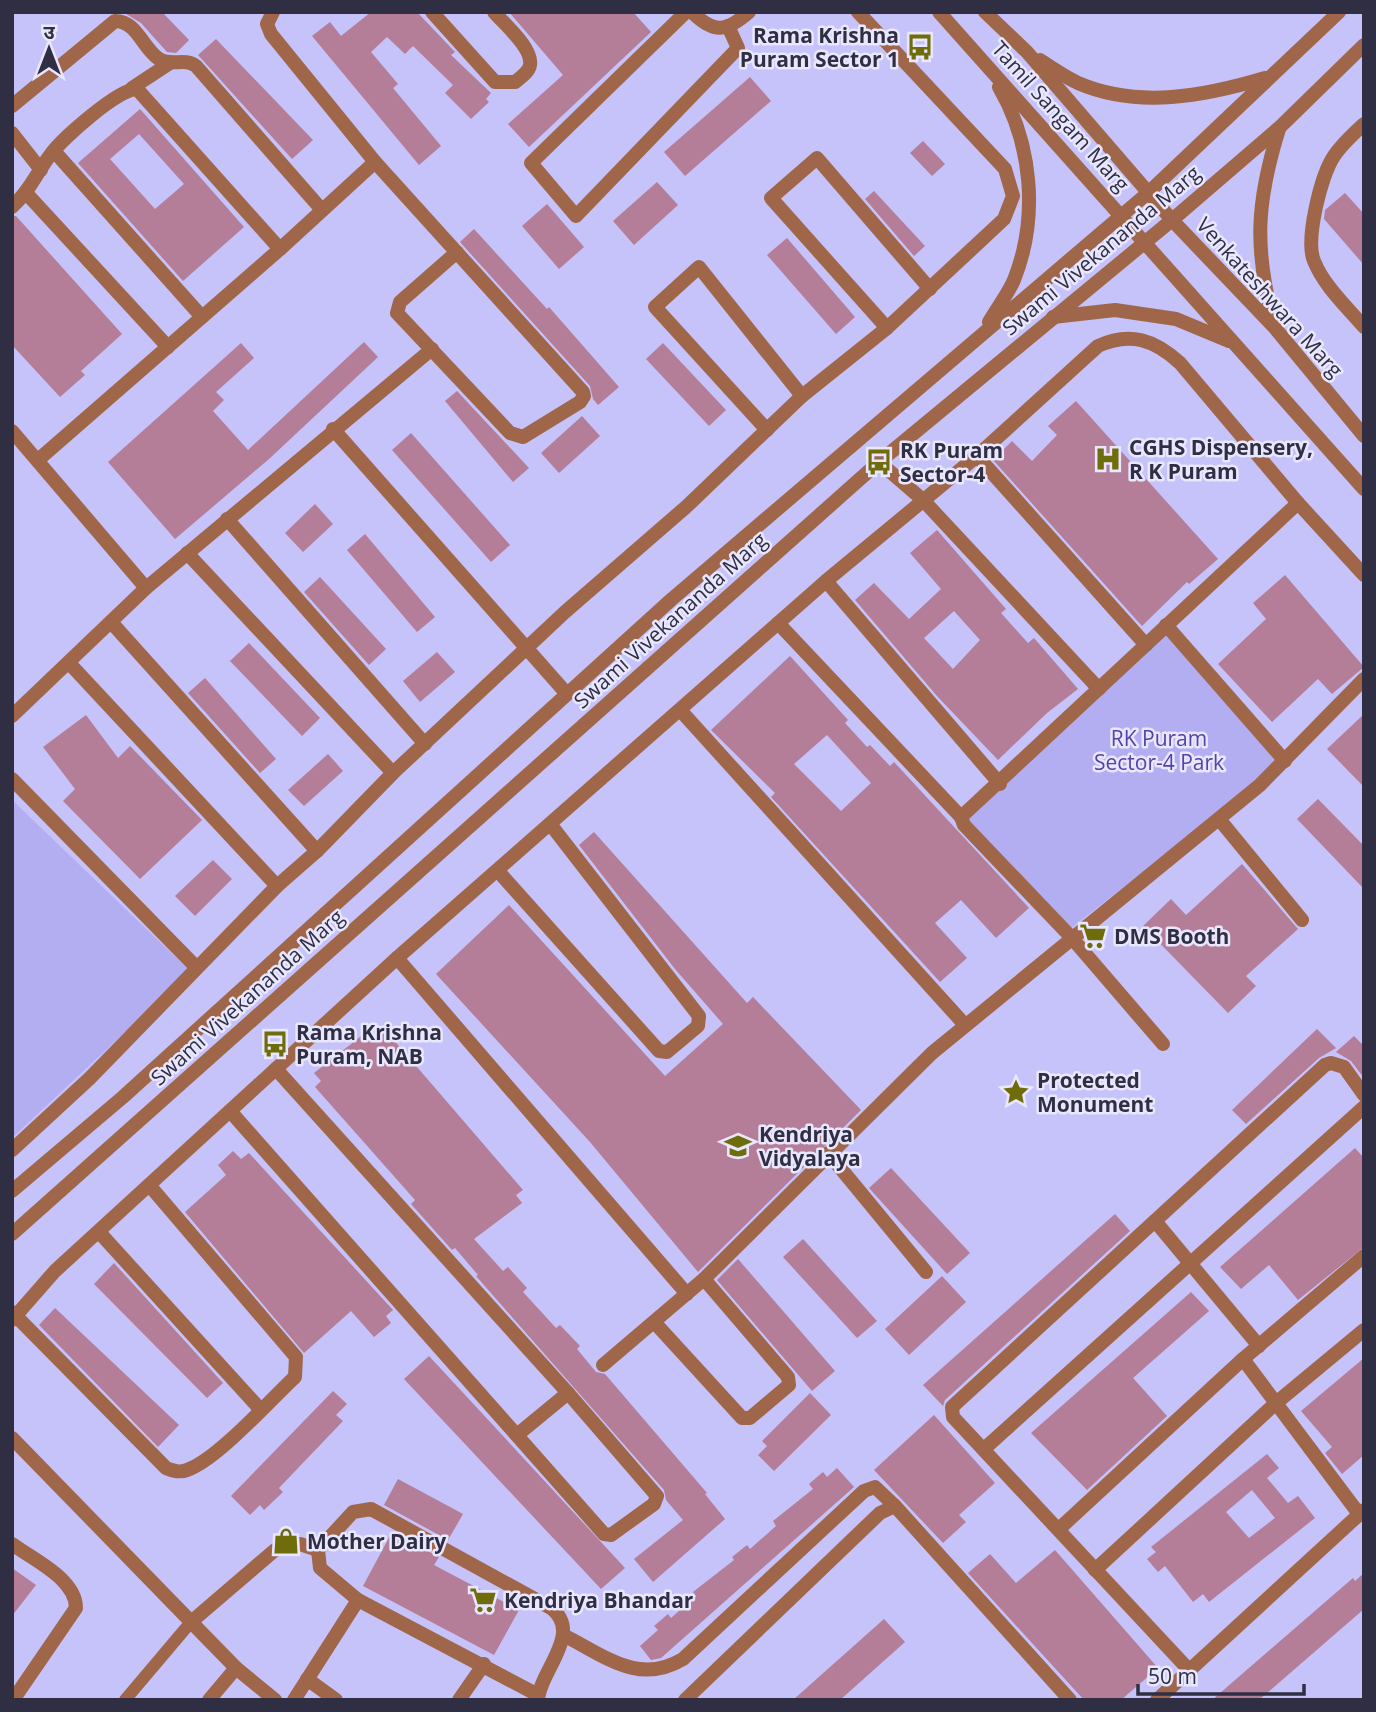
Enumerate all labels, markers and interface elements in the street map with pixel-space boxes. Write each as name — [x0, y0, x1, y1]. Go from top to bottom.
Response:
north arrow — [14, 14, 84, 84]
text: उ — [43, 19, 55, 45]
place label: Rama Krishna Puram Sector 1 — [740, 21, 899, 73]
bus stop icon: Rama Krishna Puram Sector 1 — [905, 32, 935, 62]
street label: Tamil Sangam Marg — [986, 35, 1136, 197]
street label: Swami Vivekananda Marg — [996, 159, 1206, 341]
street label: Venkateshwara Marg — [1191, 211, 1349, 383]
place label: CGHS Dispensery, R K Puram — [1129, 433, 1313, 485]
place label: RK Puram Sector-4 — [900, 436, 1003, 488]
hospital icon: CGHS Dispensery, R K Puram — [1093, 444, 1123, 474]
bus stop icon: RK Puram Sector-4 — [864, 447, 894, 477]
street label: Swami Vivekananda Marg — [568, 526, 772, 714]
park label: RK Puram Sector-4 Park — [1094, 724, 1224, 776]
street label: Swami Vivekananda Marg — [145, 903, 349, 1091]
supermarket icon: DMS Booth — [1078, 921, 1108, 951]
place label: DMS Booth — [1114, 922, 1229, 950]
place label: Rama Krishna Puram, NAB — [296, 1018, 442, 1070]
bus stop icon: Rama Krishna Puram, NAB — [260, 1029, 290, 1059]
place label: Protected Monument — [1037, 1066, 1153, 1118]
place icon: Protected Monument — [1001, 1077, 1031, 1107]
place label: Kendriya Vidyalaya — [759, 1120, 861, 1172]
school or university icon: Kendriya Vidyalaya — [723, 1131, 753, 1161]
shop icon: Mother Dairy — [271, 1526, 301, 1556]
place label: Mother Dairy — [307, 1527, 446, 1555]
supermarket icon: Kendriya Bhandar — [468, 1585, 498, 1615]
place label: Kendriya Bhandar — [504, 1586, 694, 1614]
scale bar — [1138, 1652, 1304, 1696]
text: 50 m — [1148, 1662, 1197, 1690]

